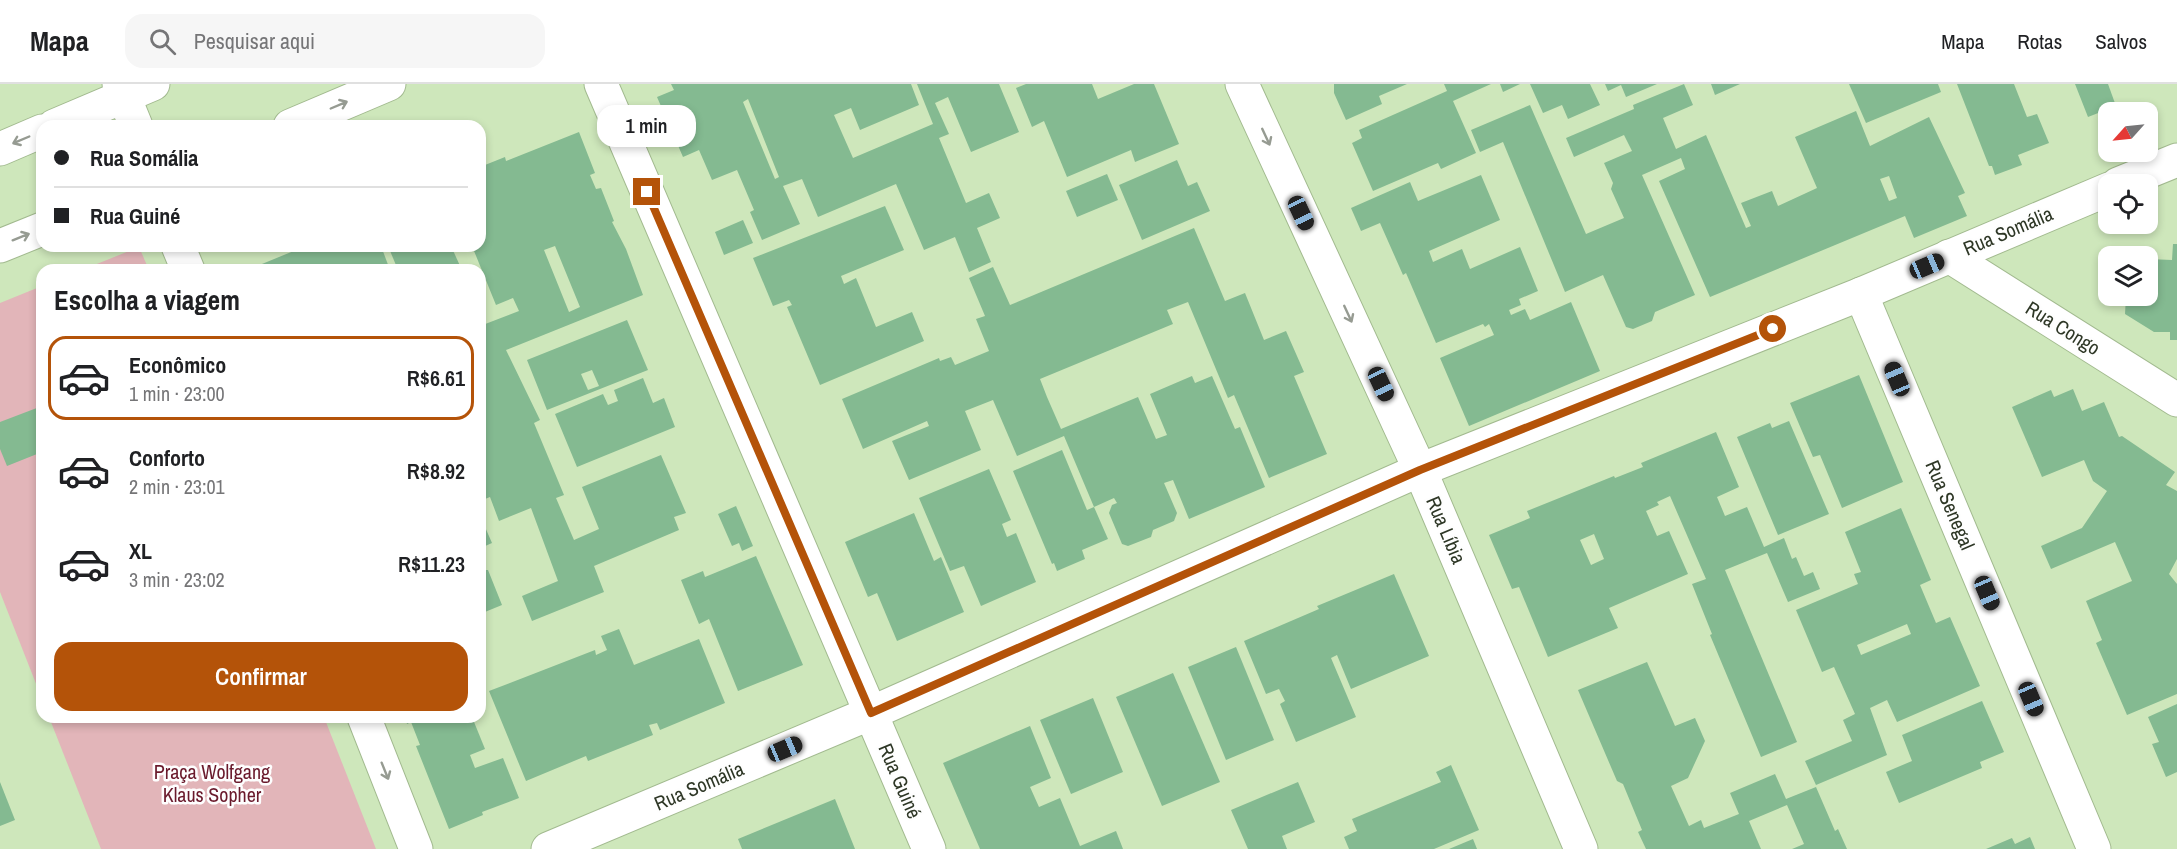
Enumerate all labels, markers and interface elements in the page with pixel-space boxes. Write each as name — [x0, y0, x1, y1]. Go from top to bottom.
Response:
search box — [125, 14, 545, 68]
text: Mapa — [30, 22, 89, 60]
icon: search — [146, 25, 179, 58]
text: Pesquisar aqui — [194, 26, 315, 56]
text: Mapa — [1941, 27, 1984, 56]
text: Rotas — [2017, 27, 2062, 56]
text: Salvos — [2095, 27, 2147, 56]
one-way arrow — [330, 99, 348, 110]
north arrow — [2098, 102, 2158, 162]
map controls — [2098, 102, 2158, 306]
callout: 1 min — [598, 105, 696, 147]
text: 1 min — [625, 112, 668, 139]
one-way arrow — [1261, 128, 1273, 146]
one-way arrow — [12, 135, 31, 146]
text: Rua Somália — [90, 143, 198, 173]
button: locate — [2098, 174, 2158, 234]
route end — [633, 178, 660, 205]
car — [1285, 193, 1317, 233]
street label: Rua Somália — [1959, 200, 2057, 261]
text: Rua Guiné — [90, 201, 180, 231]
one-way arrow — [11, 231, 30, 242]
button: layers — [2098, 246, 2158, 306]
car — [1907, 251, 1947, 281]
text: Escolha a viagem — [54, 282, 240, 318]
street label: Rua Congo — [2021, 294, 2106, 361]
one-way arrow — [1343, 305, 1355, 323]
route start — [1759, 315, 1786, 342]
text: Econômico — [129, 350, 226, 380]
icon: car — [57, 351, 111, 405]
car — [1882, 359, 1912, 399]
text: R$6.61 — [407, 363, 465, 393]
car — [1365, 364, 1397, 404]
text: 1 min · 23:00 — [129, 380, 225, 407]
text: Conforto — [129, 443, 205, 473]
icon: car — [57, 444, 111, 498]
text: R$8.92 — [407, 456, 465, 486]
street label: Rua Senegal — [1920, 456, 1981, 554]
text: 2 min · 23:01 — [129, 473, 225, 500]
street label: Rua Líbia — [1420, 492, 1473, 568]
text: XL — [129, 536, 152, 566]
icon: car — [57, 537, 111, 591]
text: R$11.23 — [398, 549, 465, 579]
text: 3 min · 23:02 — [129, 566, 225, 593]
car — [1972, 573, 2002, 613]
button: Confirmar — [54, 642, 468, 711]
car — [2016, 679, 2046, 719]
car — [765, 734, 805, 764]
street label: Rua Guiné — [873, 739, 928, 823]
street label: Rua Somália — [650, 755, 748, 816]
park label: Praça Wolfgang Klaus Sopher — [154, 758, 270, 808]
one-way arrow — [380, 762, 391, 780]

